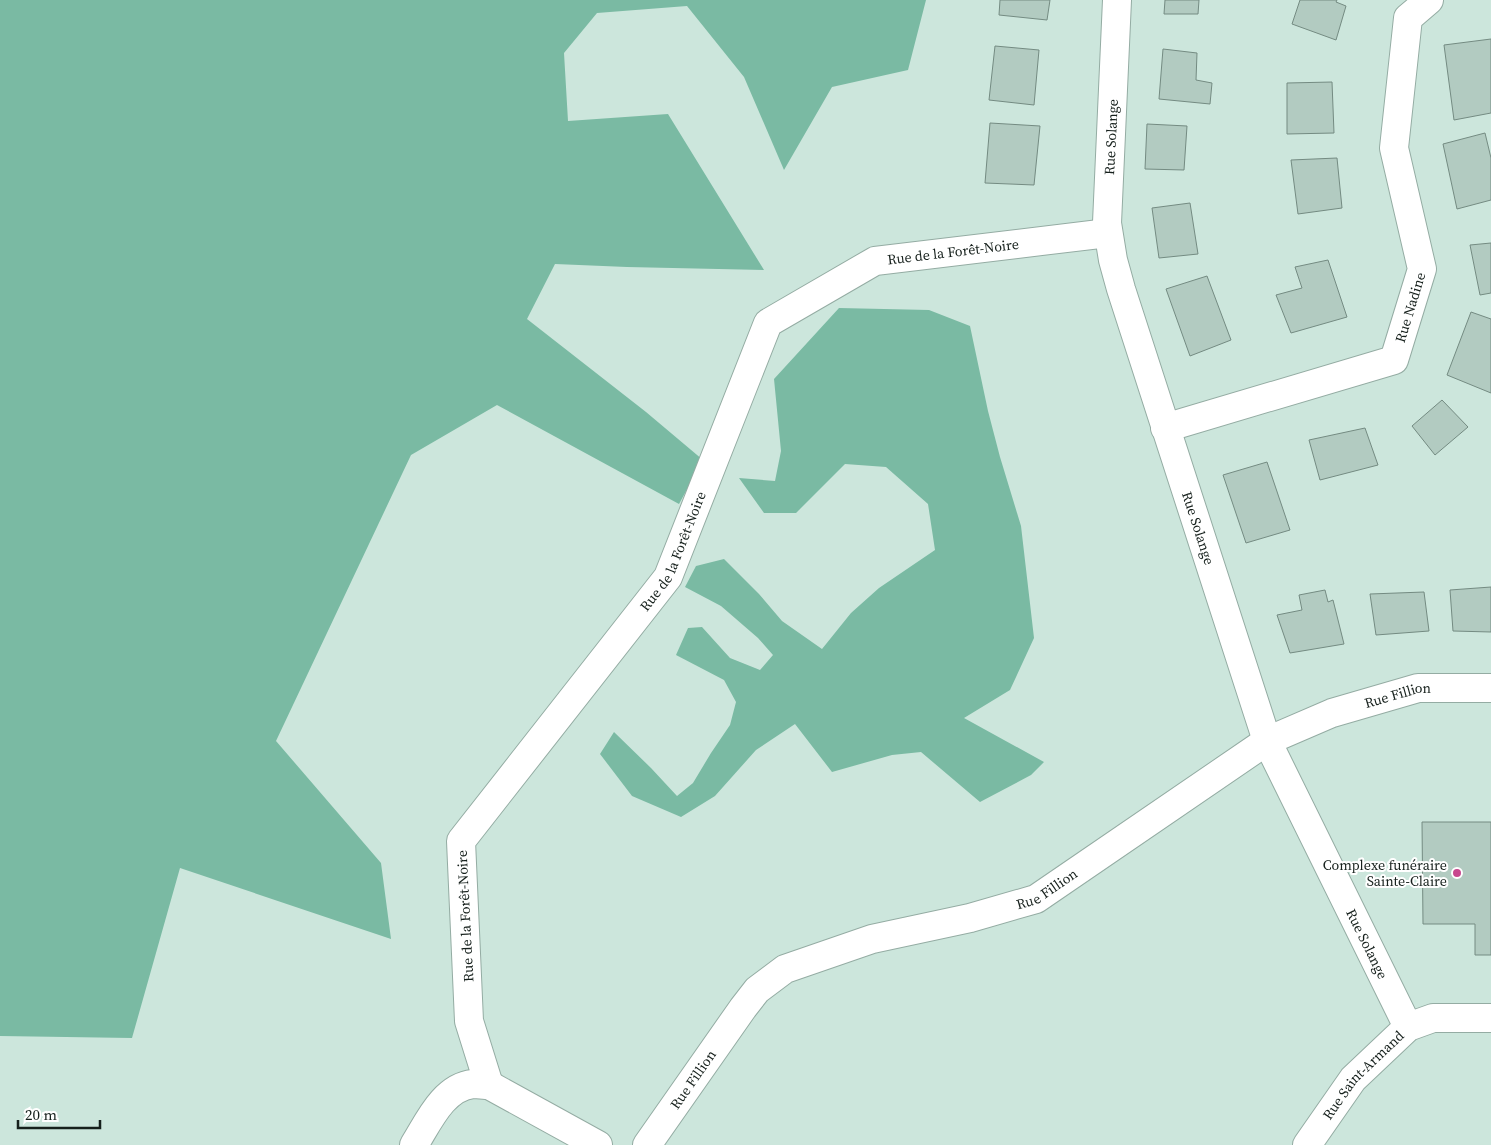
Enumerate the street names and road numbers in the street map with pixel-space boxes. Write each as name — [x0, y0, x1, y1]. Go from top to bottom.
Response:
street label: Rue Solange — [1099, 99, 1123, 175]
street label: Rue de la Forêt-Noire — [886, 234, 1020, 269]
street label: Rue Nadine — [1390, 270, 1430, 345]
street label: Rue de la Forêt-Noire — [635, 488, 711, 615]
street label: Rue Solange — [1177, 489, 1219, 567]
street label: Rue Fillion — [1362, 678, 1431, 713]
street label: Rue de la Forêt-Noire — [452, 850, 478, 982]
street label: Rue Fillion — [1014, 863, 1082, 914]
street label: Rue Solange — [1341, 905, 1393, 982]
street label: Rue Saint-Armand — [1318, 1026, 1408, 1124]
street label: Rue Fillion — [665, 1045, 721, 1113]

